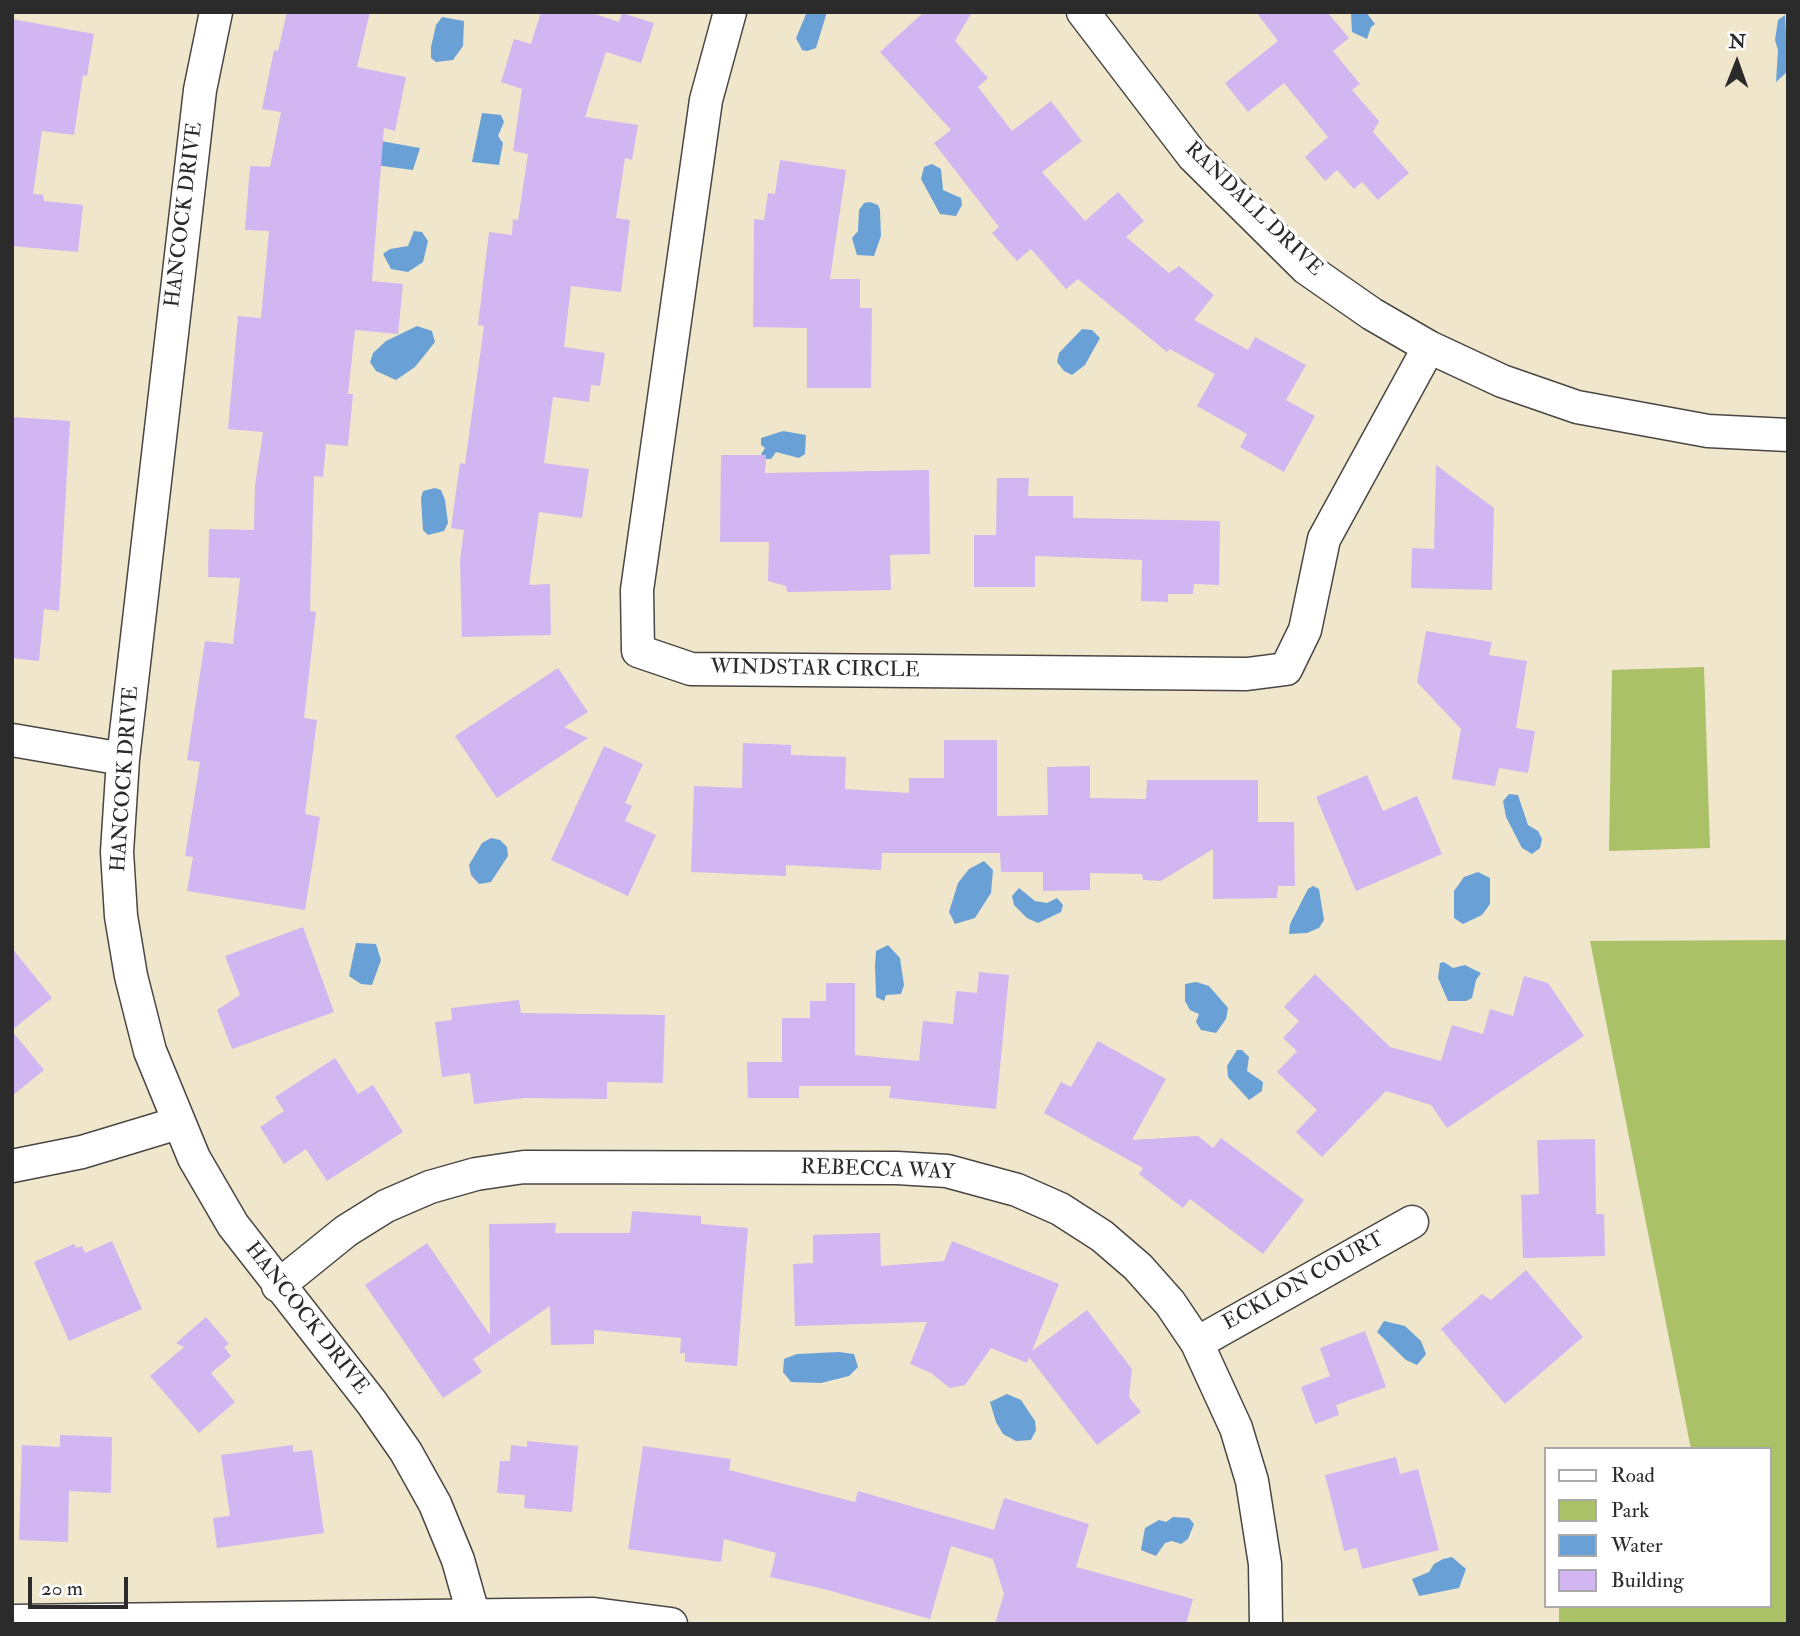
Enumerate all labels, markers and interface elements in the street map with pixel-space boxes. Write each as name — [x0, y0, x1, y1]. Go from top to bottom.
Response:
north arrow — [1702, 28, 1772, 98]
text: N — [1729, 30, 1746, 54]
street label: HANCOCK DRIVE — [161, 121, 209, 309]
street label: RANDALL DRIVE — [1179, 138, 1327, 282]
street label: WINDSTAR CIRCLE — [710, 656, 920, 684]
street label: HANCOCK DRIVE — [107, 685, 145, 873]
street label: REBECCA WAY — [800, 1156, 956, 1186]
street label: ECKLON COURT — [1219, 1227, 1389, 1337]
street label: HANCOCK DRIVE — [239, 1238, 373, 1400]
legend — [1545, 1447, 1772, 1608]
text: Road — [1611, 1462, 1655, 1489]
text: Park — [1611, 1497, 1649, 1524]
text: Water — [1611, 1532, 1663, 1559]
scale bar — [32, 1562, 131, 1606]
text: Building — [1611, 1567, 1684, 1594]
text: 20 m — [41, 1575, 83, 1602]

